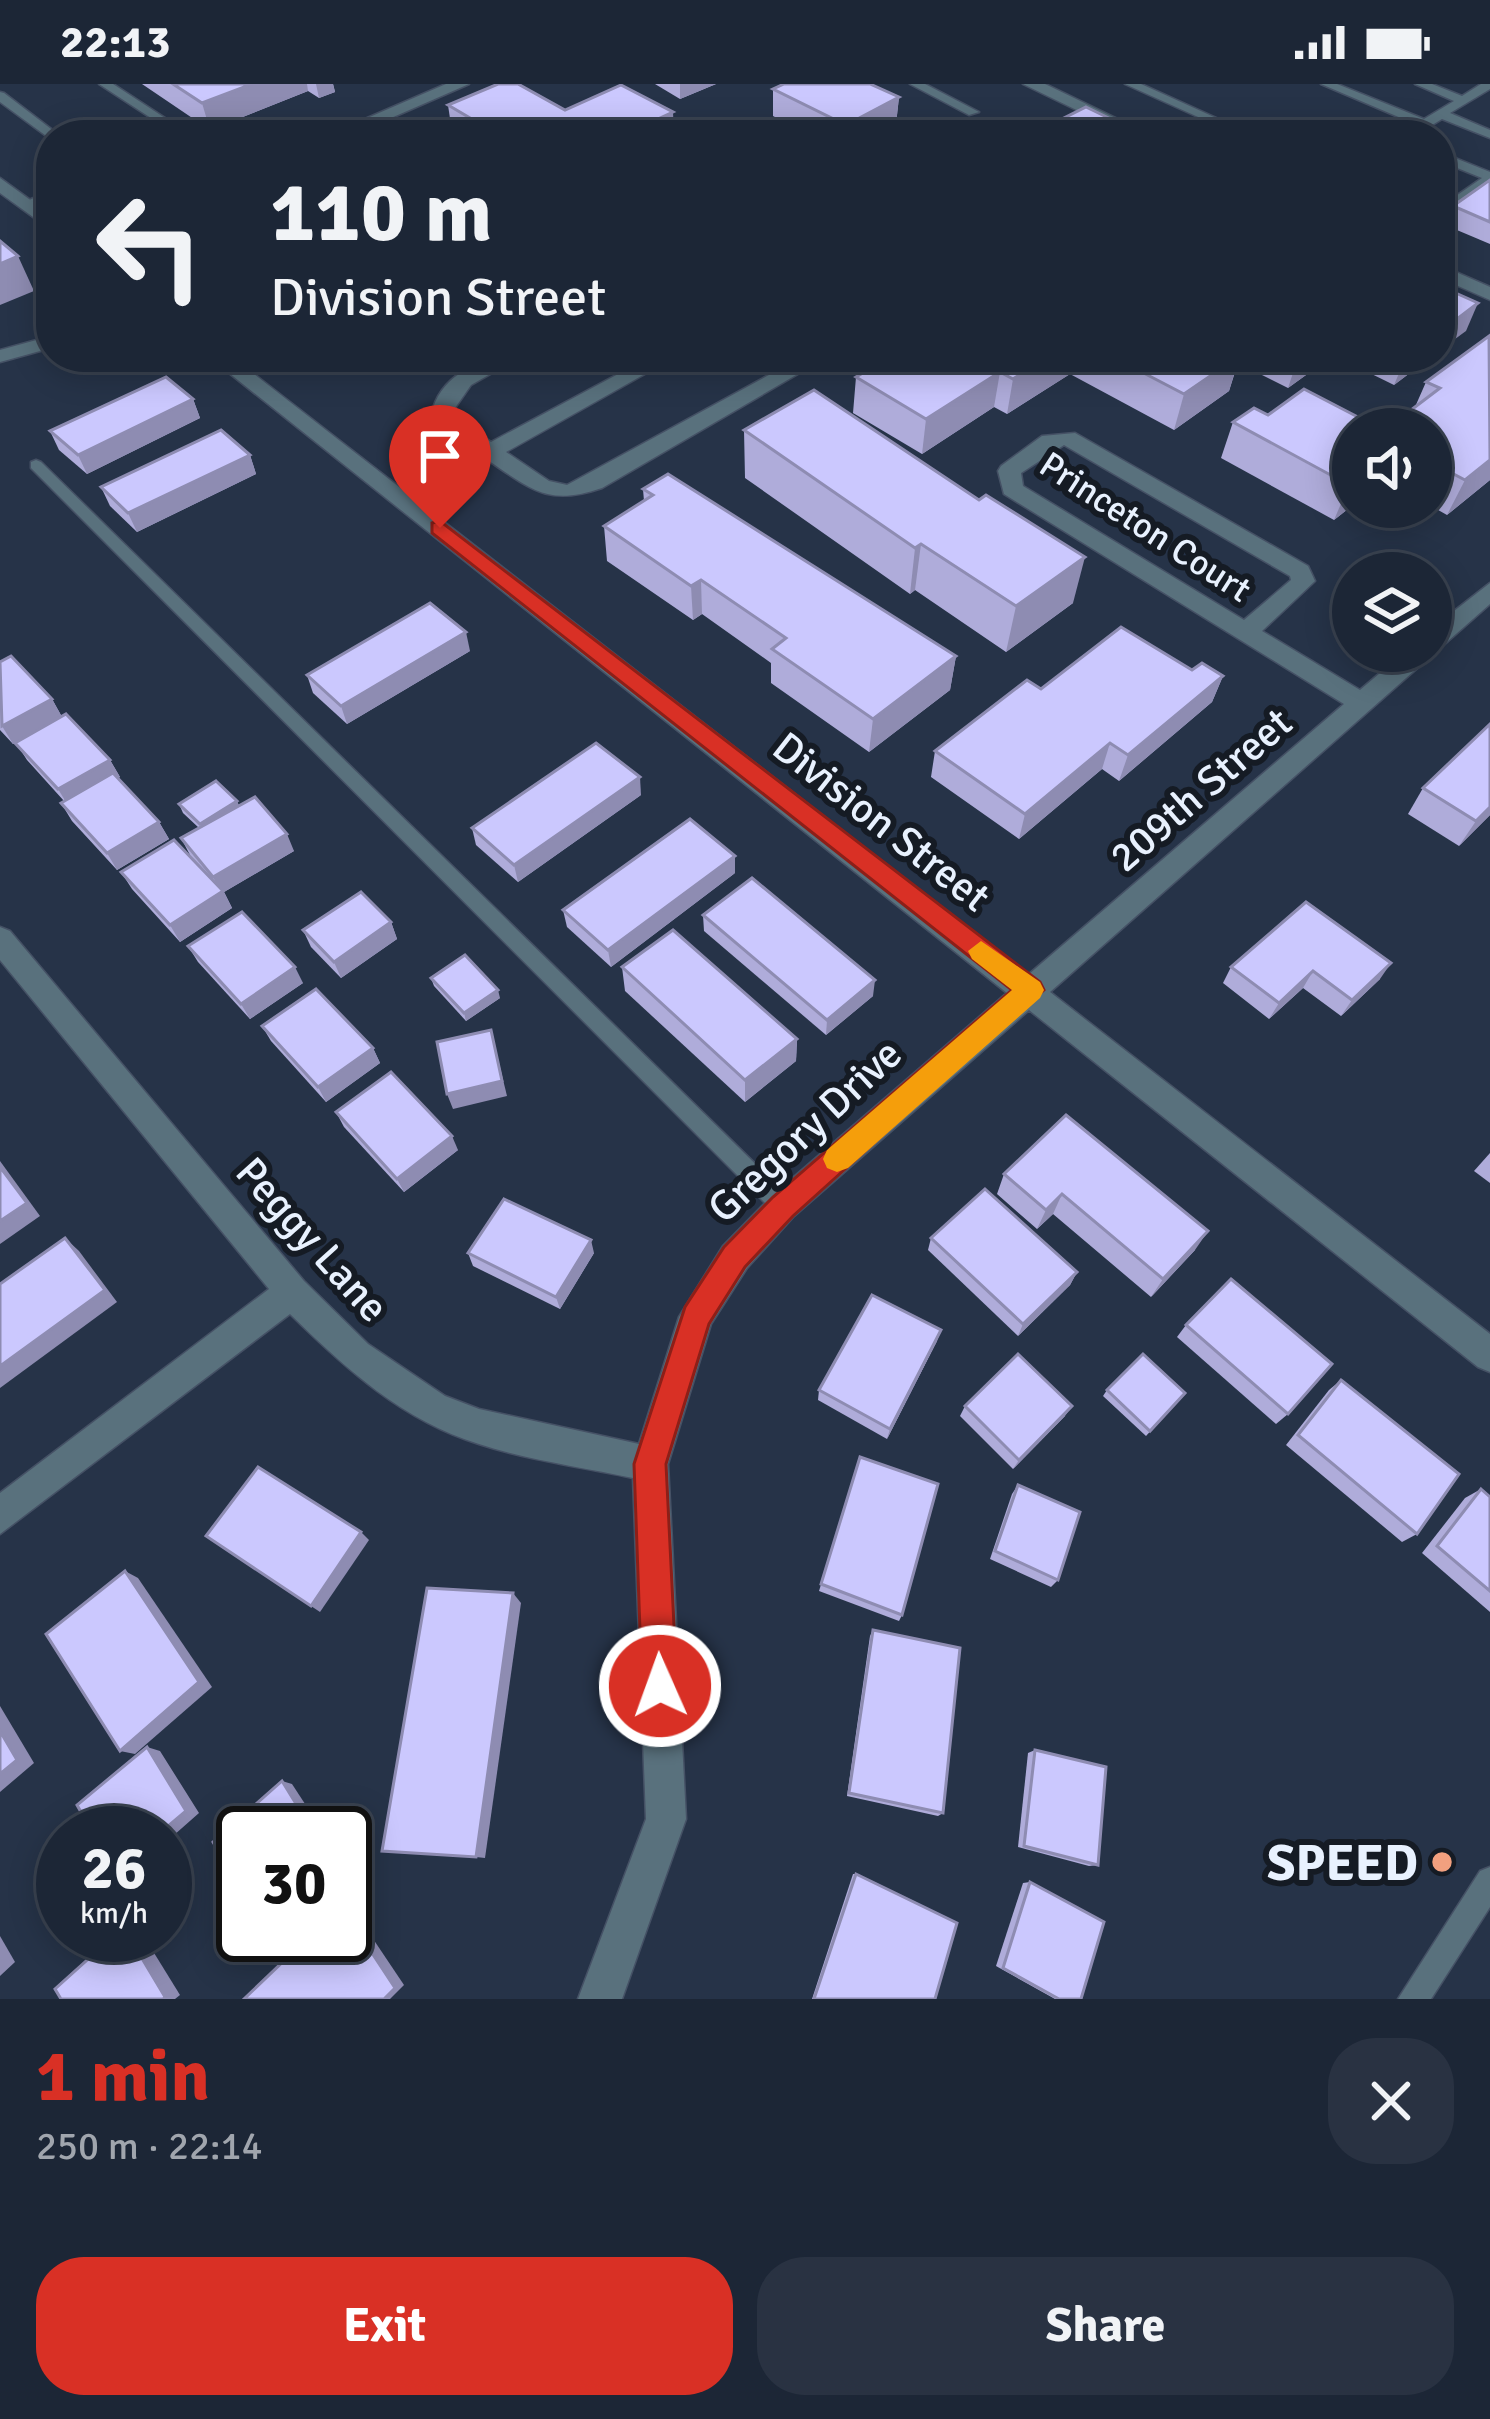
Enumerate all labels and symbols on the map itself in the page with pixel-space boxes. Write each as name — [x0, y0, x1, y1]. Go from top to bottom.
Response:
pin — [389, 405, 491, 528]
street label: Princeton Court — [1031, 442, 1259, 612]
street label: 209th Street — [1100, 697, 1302, 883]
street label: Division Street — [762, 722, 1000, 923]
street label: Gregory Drive — [698, 1029, 912, 1234]
street label: Peggy Lane — [225, 1147, 399, 1333]
position arrow — [597, 1623, 723, 1749]
speed limit sign: 30 — [216, 1806, 372, 1962]
place label: SPEED — [1267, 1832, 1418, 1895]
marker: SPEED — [1429, 1849, 1455, 1875]

